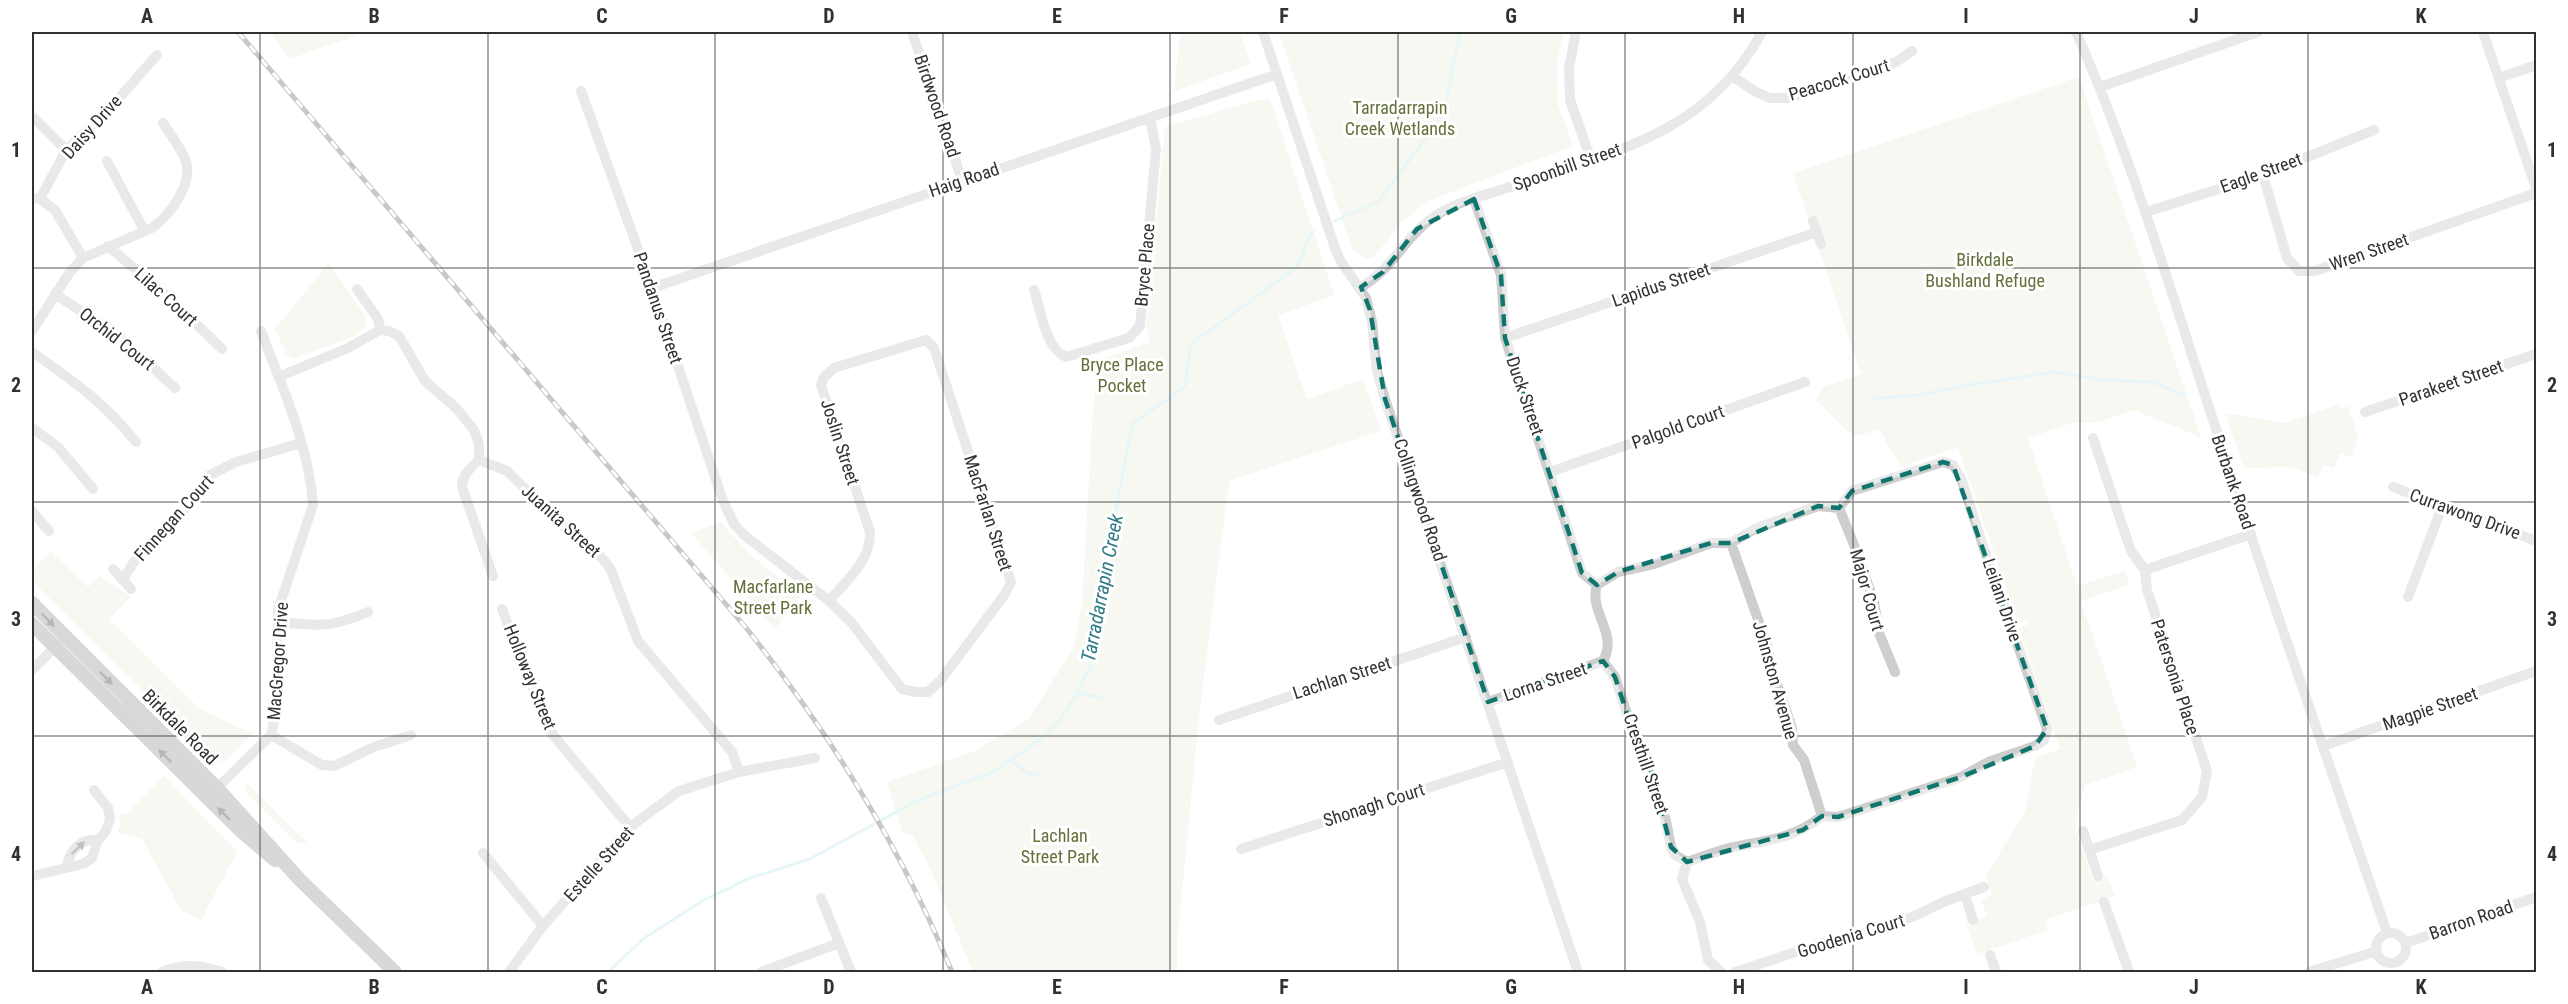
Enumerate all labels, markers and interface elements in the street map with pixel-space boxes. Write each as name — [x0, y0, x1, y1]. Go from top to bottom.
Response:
text: A — [141, 4, 153, 28]
text: B — [368, 4, 380, 28]
text: C — [596, 4, 608, 28]
text: D — [823, 4, 835, 28]
text: E — [1052, 4, 1062, 28]
text: F — [1279, 4, 1289, 28]
text: G — [1505, 4, 1517, 28]
text: H — [1733, 4, 1745, 28]
text: I — [1963, 4, 1969, 28]
text: J — [2189, 4, 2199, 28]
text: K — [2415, 4, 2427, 28]
street label: Birdwood Road — [910, 52, 965, 160]
street label: Peacock Court — [1786, 54, 1892, 105]
street label: Daisy Drive — [57, 90, 126, 163]
park label: Tarradarrapin Creek Wetlands — [1345, 97, 1455, 139]
text: 1 — [11, 138, 21, 162]
street label: Spoonbill Street — [1510, 138, 1623, 195]
text: 1 — [2547, 138, 2557, 162]
street label: Eagle Street — [2217, 148, 2305, 197]
street label: Haig Road — [926, 158, 1002, 201]
street label: Bryce Place — [1130, 223, 1159, 307]
street label: Wren Street — [2327, 228, 2411, 275]
street label: Pandanus Street — [630, 249, 687, 366]
park label: Birkdale Bushland Refuge — [1925, 249, 2045, 291]
street label: Lapidus Street — [1609, 258, 1713, 311]
street label: Lilac Court — [131, 263, 202, 330]
street label: Orchid Court — [76, 303, 159, 374]
park label: Bryce Place Pocket — [1080, 354, 1164, 396]
street label: Duck Street — [1502, 354, 1549, 438]
street label: Parakeet Street — [2396, 355, 2506, 410]
text: 2 — [11, 373, 21, 397]
text: 2 — [2547, 373, 2557, 397]
street label: Joslin Street — [817, 396, 864, 488]
street label: Palgold Court — [1629, 400, 1727, 453]
street label: Burbank Road — [2207, 432, 2259, 532]
street label: Collingwood Road — [1390, 436, 1451, 564]
street label: MacFarlan Street — [960, 452, 1017, 574]
street label: Finnegan Court — [130, 470, 218, 565]
street label: Juanita Street — [517, 480, 605, 562]
street label: Currawong Drive — [2407, 484, 2524, 543]
water label: Tarradarrapin Creek — [1076, 511, 1128, 664]
street label: Major Court — [1846, 547, 1889, 633]
street label: Leilani Drive — [1978, 555, 2027, 644]
park label: Macfarlane Street Park — [733, 576, 813, 618]
street label: MacGregor Drive — [263, 601, 292, 721]
text: 3 — [11, 607, 21, 631]
text: 3 — [2547, 607, 2557, 631]
one-way arrow — [41, 612, 54, 627]
street label: Patersonia Place — [2147, 617, 2204, 737]
street label: Johnston Avenue — [1749, 618, 1802, 741]
street label: Holloway Street — [500, 621, 561, 732]
street label: Lachlan Street — [1290, 652, 1394, 703]
street label: Lorna Street — [1500, 657, 1589, 706]
one-way arrow — [98, 671, 112, 685]
street label: Magpie Street — [2380, 683, 2480, 735]
street label: Birkdale Road — [138, 685, 222, 769]
street label: Cresthill Street — [1619, 711, 1673, 817]
one-way arrow — [158, 749, 173, 763]
street label: Shonagh Court — [1321, 778, 1427, 831]
one-way arrow — [217, 806, 231, 821]
street label: Estelle Street — [559, 822, 638, 906]
park label: Lachlan Street Park — [1021, 825, 1099, 867]
one-way arrow — [71, 841, 86, 855]
text: 4 — [11, 842, 21, 866]
text: 4 — [2547, 842, 2557, 866]
street label: Barron Road — [2426, 895, 2516, 944]
street label: Goodenia Court — [1795, 909, 1907, 962]
text: A — [141, 975, 153, 999]
text: B — [368, 975, 380, 999]
text: C — [596, 975, 608, 999]
text: D — [823, 975, 835, 999]
text: E — [1052, 975, 1062, 999]
text: F — [1279, 975, 1289, 999]
text: G — [1505, 975, 1517, 999]
text: H — [1733, 975, 1745, 999]
text: I — [1963, 975, 1969, 999]
text: J — [2189, 975, 2199, 999]
text: K — [2415, 975, 2427, 999]

